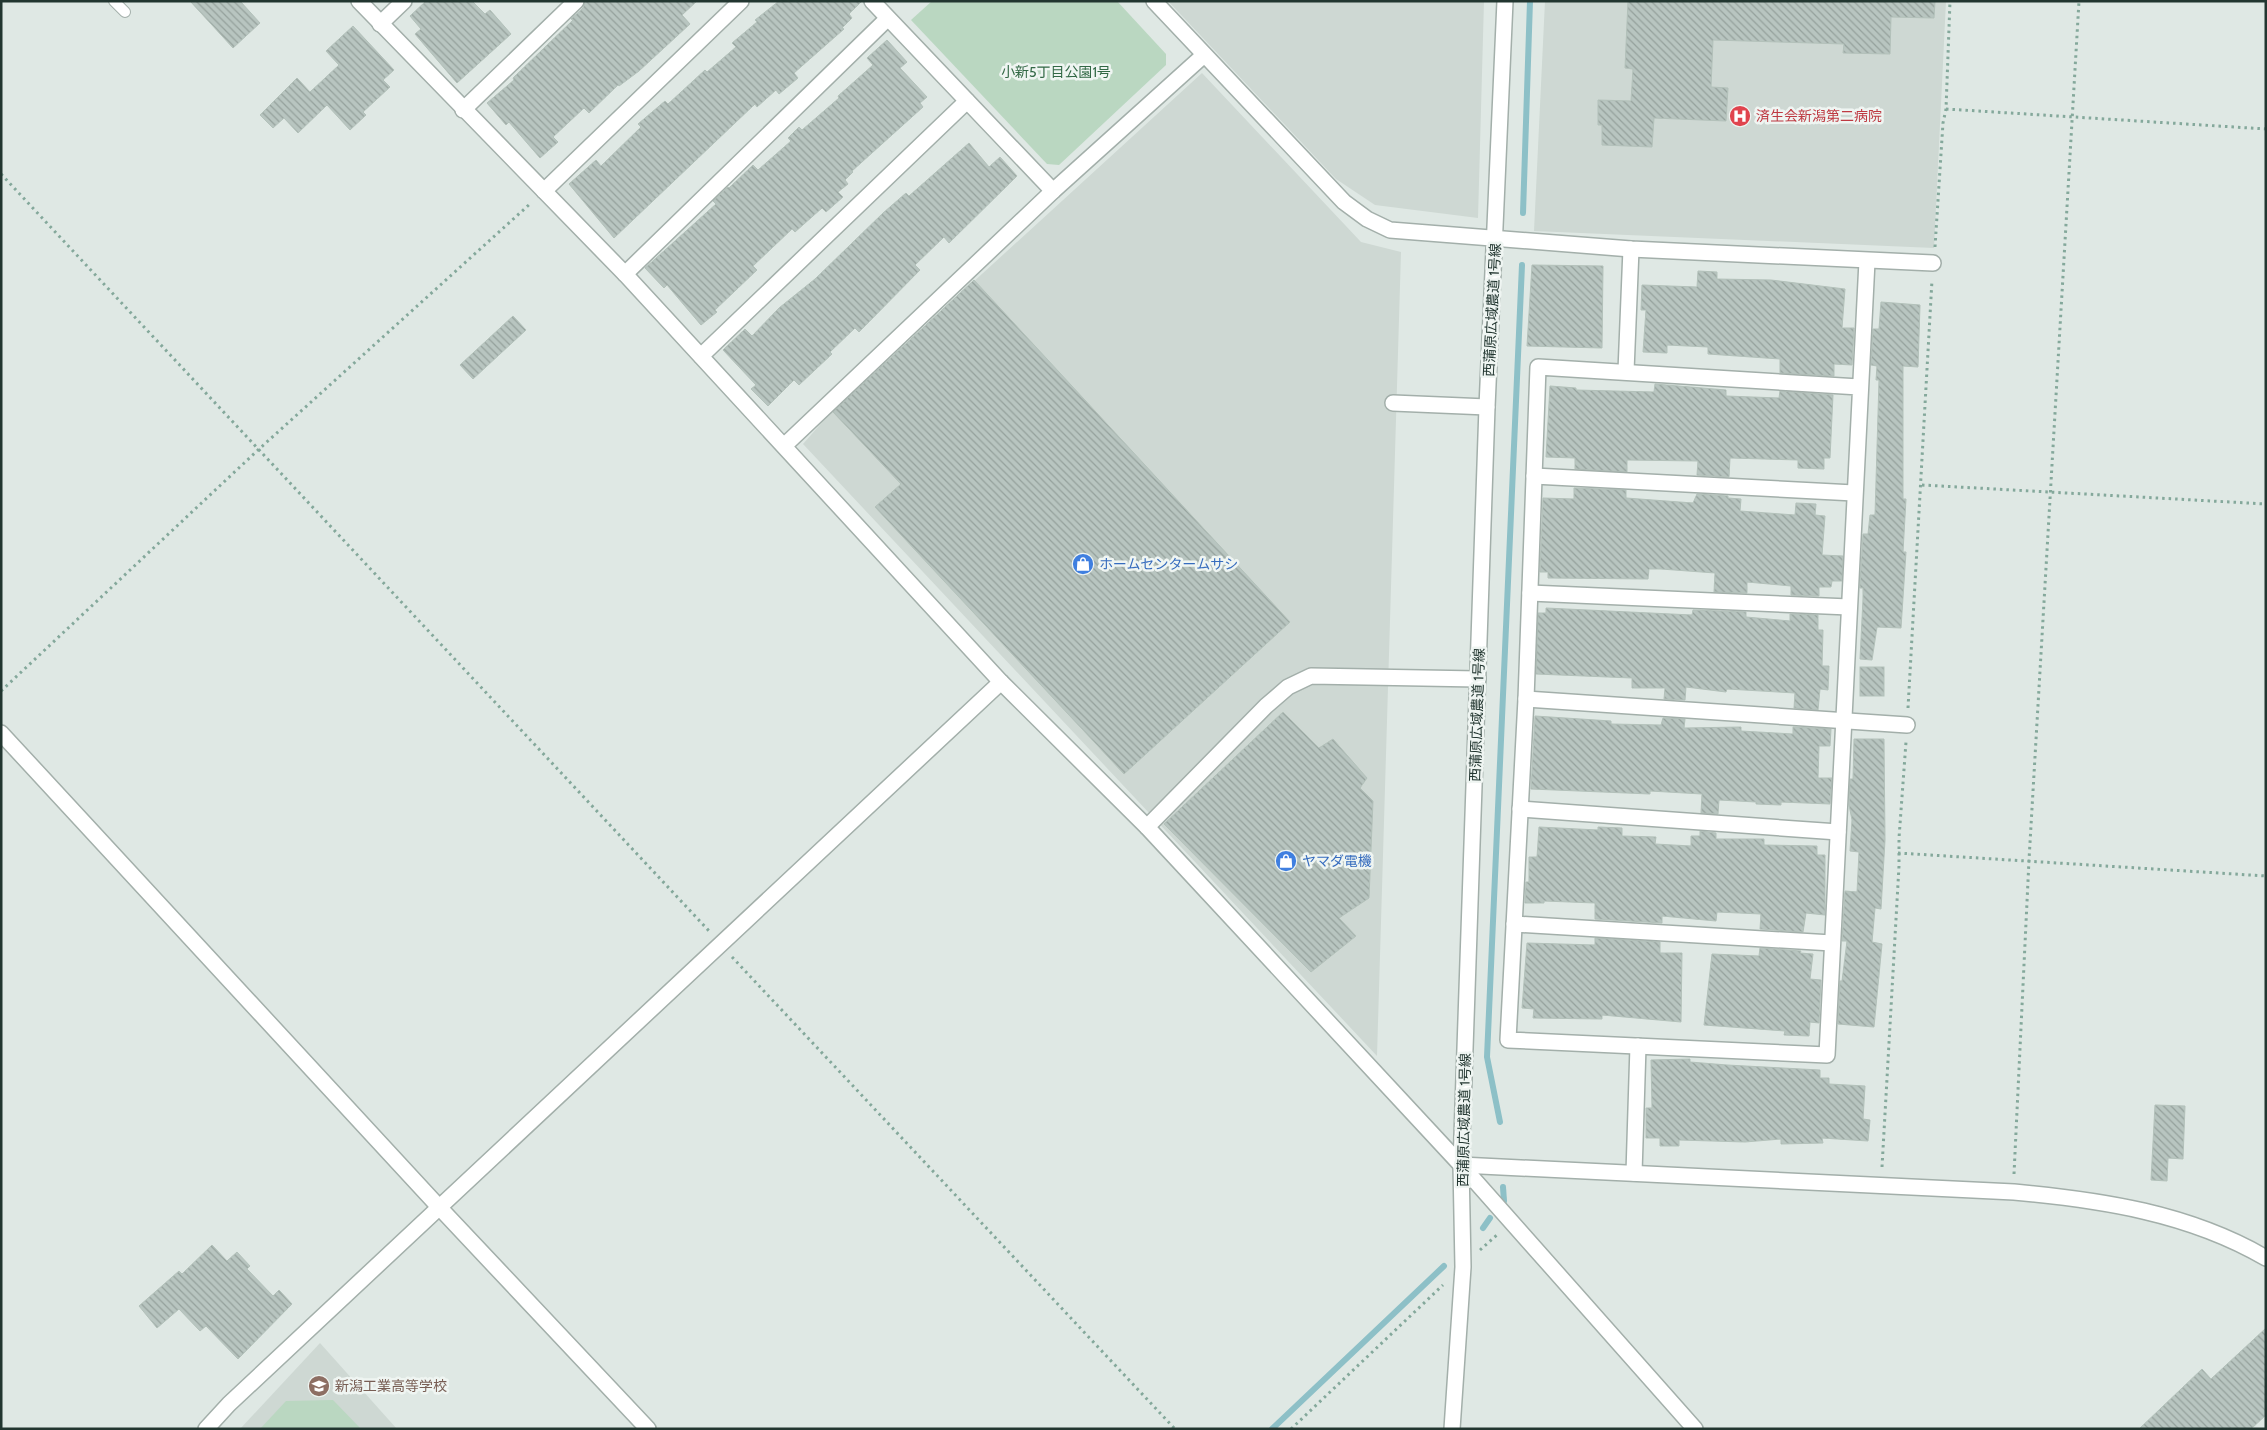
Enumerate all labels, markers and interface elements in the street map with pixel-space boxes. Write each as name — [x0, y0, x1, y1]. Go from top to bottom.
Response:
park label: 小新5丁目公園1号 — [1001, 63, 1111, 81]
hospital icon: 済生会新潟第二病院 — [1728, 104, 1752, 128]
place label: 済生会新潟第二病院 — [1756, 107, 1882, 125]
street label: 西蒲原広域農道 1号線 — [1480, 243, 1504, 377]
shop icon: ホームセンタームサシ — [1071, 552, 1095, 576]
place label: ホームセンタームサシ — [1099, 555, 1238, 573]
street label: 西蒲原広域農道 1号線 — [1466, 648, 1488, 782]
shop icon: ヤマダ電機 — [1274, 849, 1298, 873]
place label: ヤマダ電機 — [1302, 852, 1372, 870]
street label: 西蒲原広域農道 1号線 — [1454, 1053, 1474, 1187]
school or university icon: 新潟工業高等学校 — [307, 1374, 331, 1398]
place label: 新潟工業高等学校 — [335, 1377, 447, 1395]

